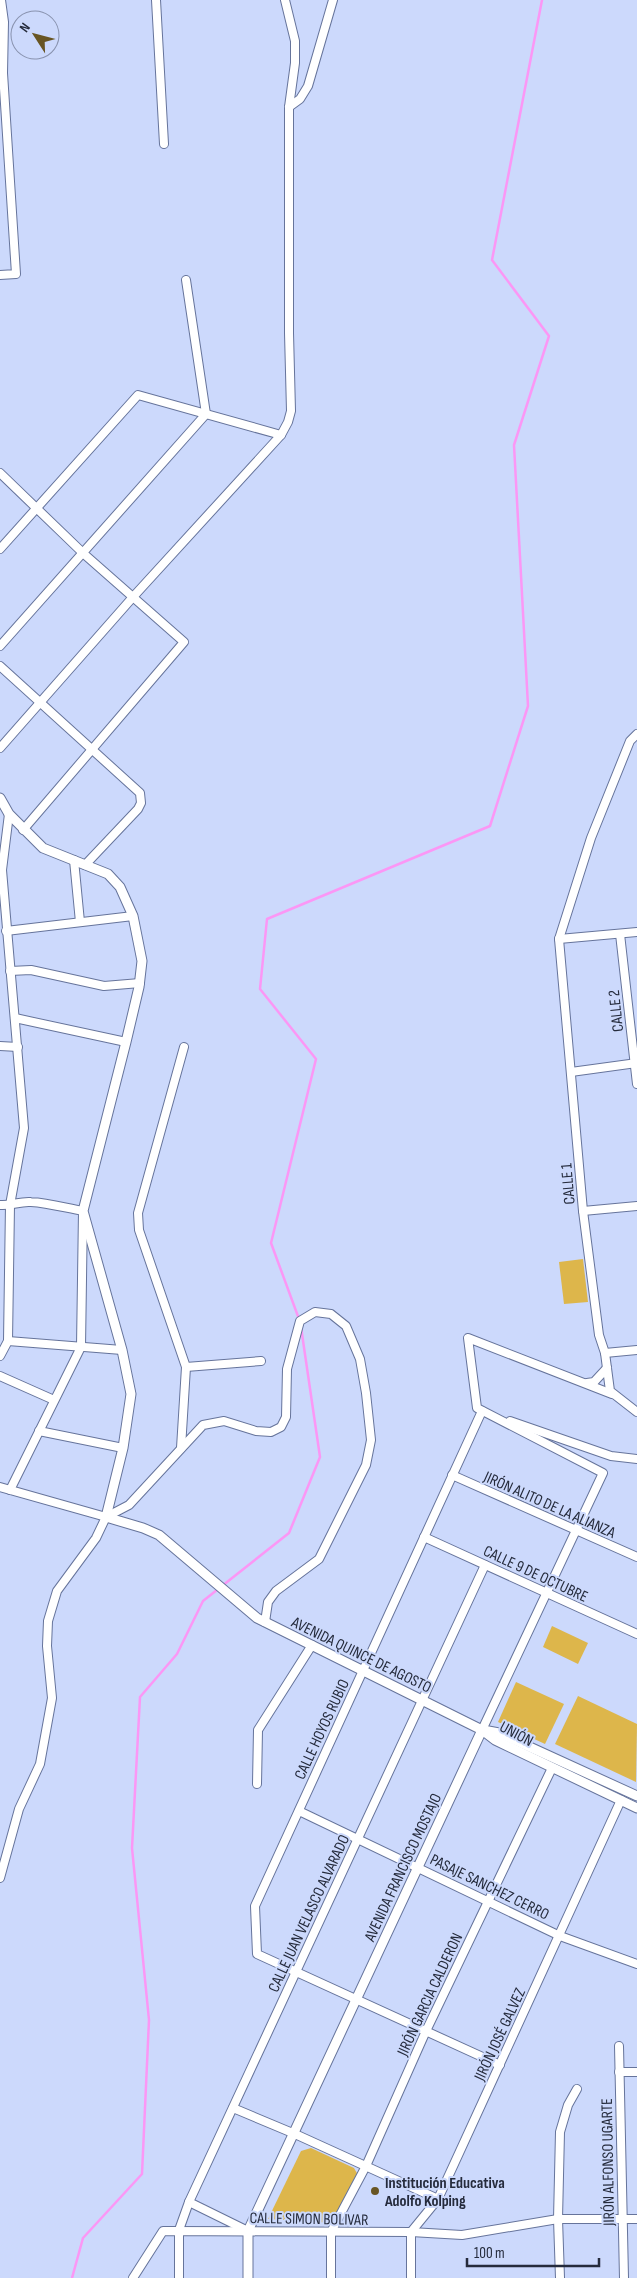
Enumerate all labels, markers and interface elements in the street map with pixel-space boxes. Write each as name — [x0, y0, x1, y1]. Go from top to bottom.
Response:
north arrow — [10, 10, 60, 60]
text: N — [16, 20, 34, 36]
street label: CALLE 2 — [605, 989, 628, 1033]
street label: CALLE 1 — [557, 1162, 580, 1205]
street label: JIRÓN ALITO DE LA ALIANZA — [480, 1467, 618, 1543]
street label: CALLE 9 DE OCTUBRE — [480, 1542, 591, 1607]
street label: AVENIDA QUINCE DE AGOSTO — [287, 1613, 434, 1697]
street label: CALLE HOYOS RUBIO — [291, 1676, 354, 1783]
street label: UNIÓN — [496, 1718, 536, 1751]
street label: AVENIDA FRANCISCO MOSTAJO — [360, 1790, 446, 1946]
street label: CALLE JUAN VELASCO ALVARADO — [265, 1832, 354, 1995]
street label: PASAJE SANCHEZ CERRO — [427, 1850, 552, 1924]
street label: JIRÓN GARCIA CALDERON — [393, 1930, 467, 2060]
street label: JIRÓN JOSÉ GALVEZ — [470, 1985, 530, 2085]
street label: JIRÓN ALFONSO UGARTE — [598, 2098, 619, 2227]
place label: Institución Educativa Adolfo Kolping — [384, 2174, 505, 2211]
marker: Institución Educativa Adolfo Kolping — [369, 2185, 381, 2197]
street label: CALLE SIMON BOLIVAR — [249, 2209, 369, 2230]
scale bar — [467, 2236, 600, 2268]
text: 100 m — [474, 2244, 505, 2263]

